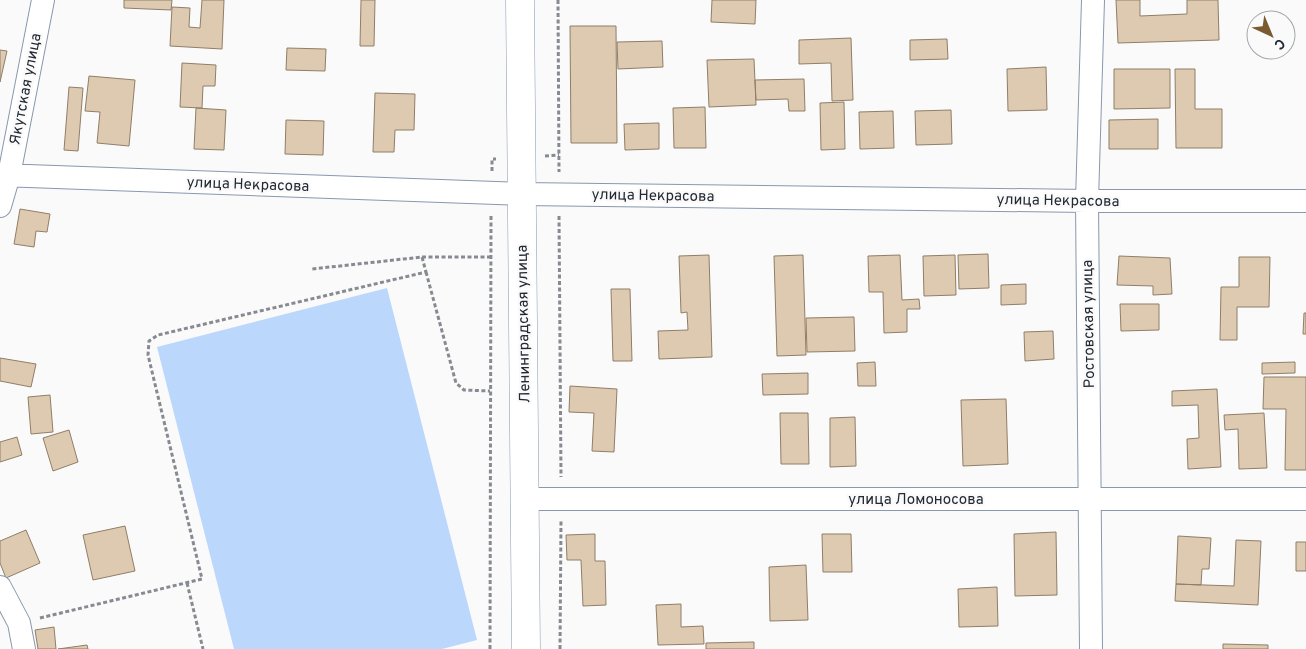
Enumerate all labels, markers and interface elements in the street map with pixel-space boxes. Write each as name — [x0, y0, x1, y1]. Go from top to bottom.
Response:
north arrow — [1246, 10, 1296, 60]
street label: Якутская улица — [6, 32, 47, 147]
text: С — [1270, 34, 1288, 53]
street label: улица Некрасова — [186, 174, 310, 197]
street label: улица Некрасова — [591, 186, 715, 207]
street label: улица Некрасова — [996, 191, 1120, 212]
street label: Ленинградская улица — [514, 244, 535, 404]
street label: Ростовская улица — [1079, 260, 1100, 388]
street label: улица Ломоносова — [848, 491, 984, 510]

